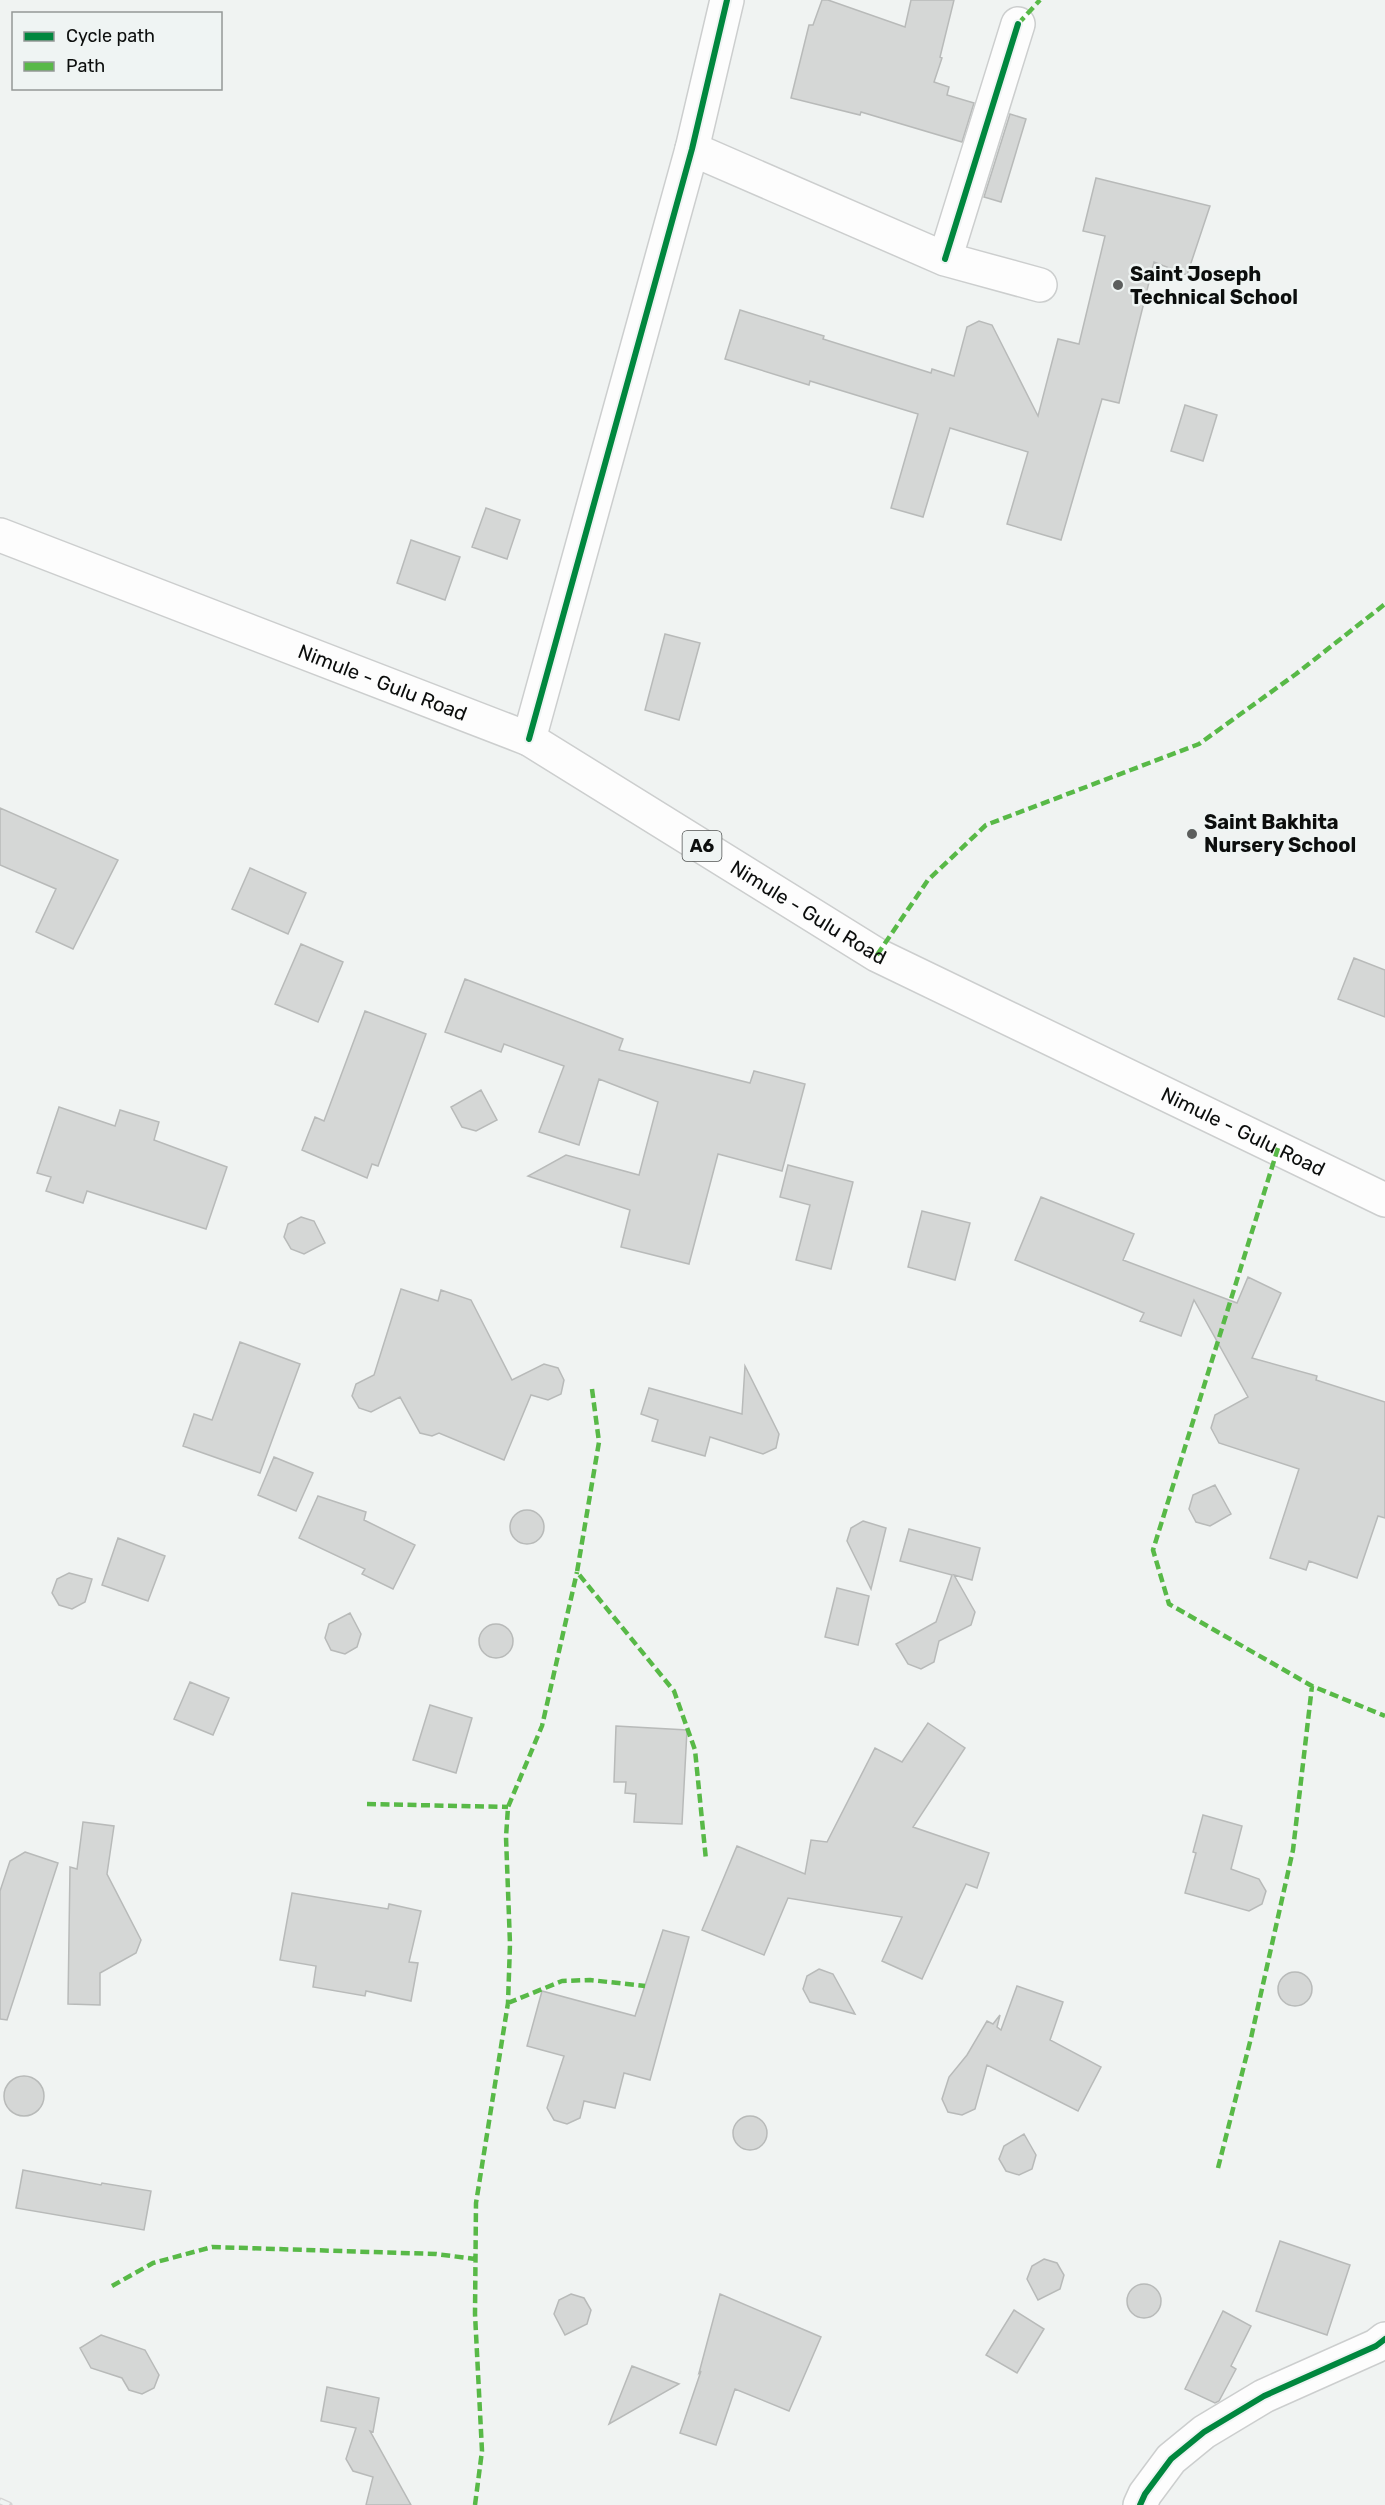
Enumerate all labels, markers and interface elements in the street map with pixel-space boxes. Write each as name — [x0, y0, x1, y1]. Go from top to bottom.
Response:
legend — [12, 12, 222, 90]
text: Cycle path — [66, 25, 155, 47]
text: Path — [66, 55, 105, 77]
place label: Saint Joseph Technical School — [1130, 262, 1298, 309]
marker: Saint Joseph Technical School — [1111, 278, 1125, 292]
street label: Nimule - Gulu Road — [295, 639, 470, 726]
place label: Saint Bakhita Nursery School — [1204, 810, 1356, 857]
marker: Saint Bakhita Nursery School — [1185, 827, 1199, 841]
road number: A6 — [682, 831, 722, 861]
street label: Nimule - Gulu Road — [726, 855, 890, 970]
street label: Nimule - Gulu Road — [1157, 1082, 1329, 1181]

